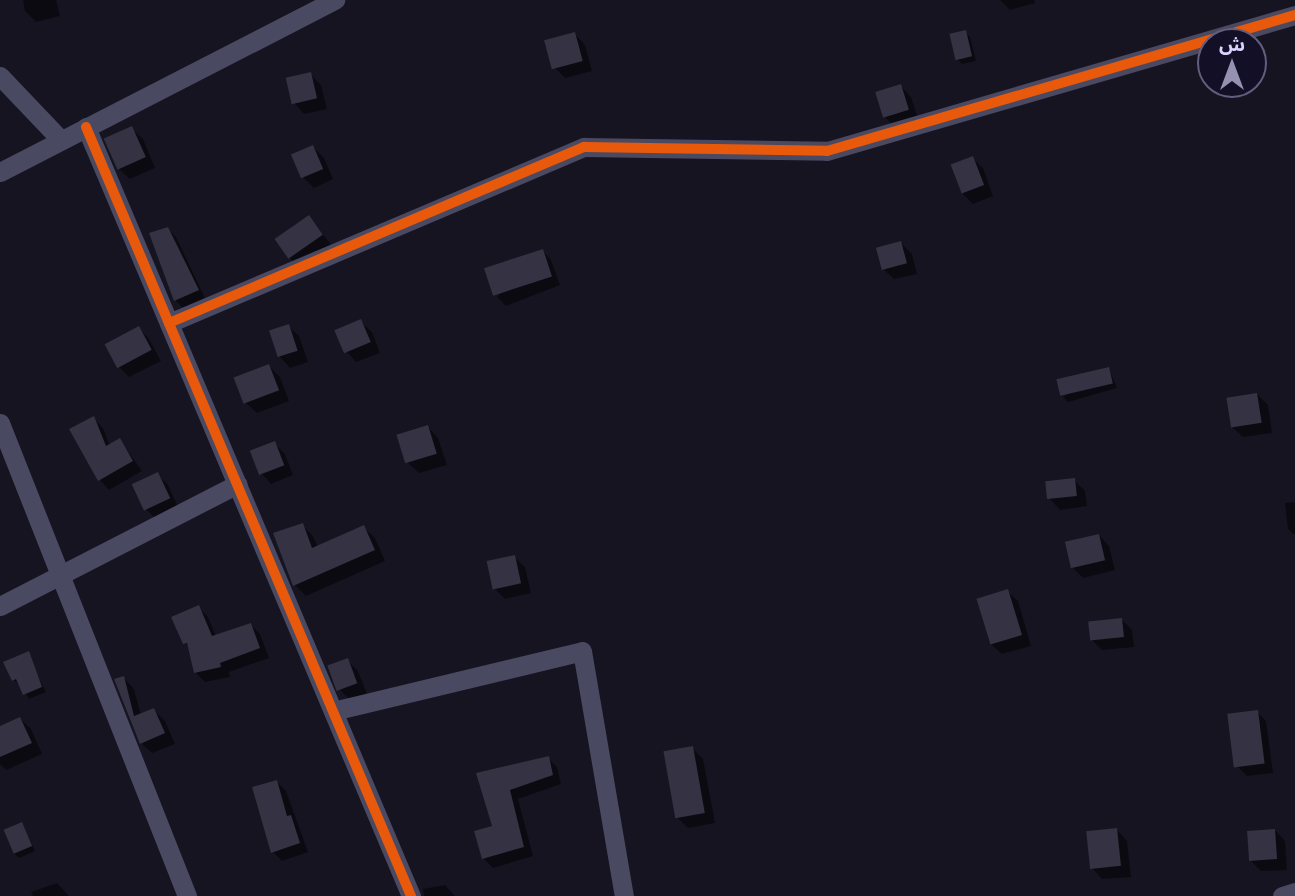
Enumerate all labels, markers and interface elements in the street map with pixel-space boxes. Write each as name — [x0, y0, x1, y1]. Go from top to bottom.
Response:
north arrow — [1197, 28, 1267, 98]
text: ش — [1219, 32, 1245, 56]

